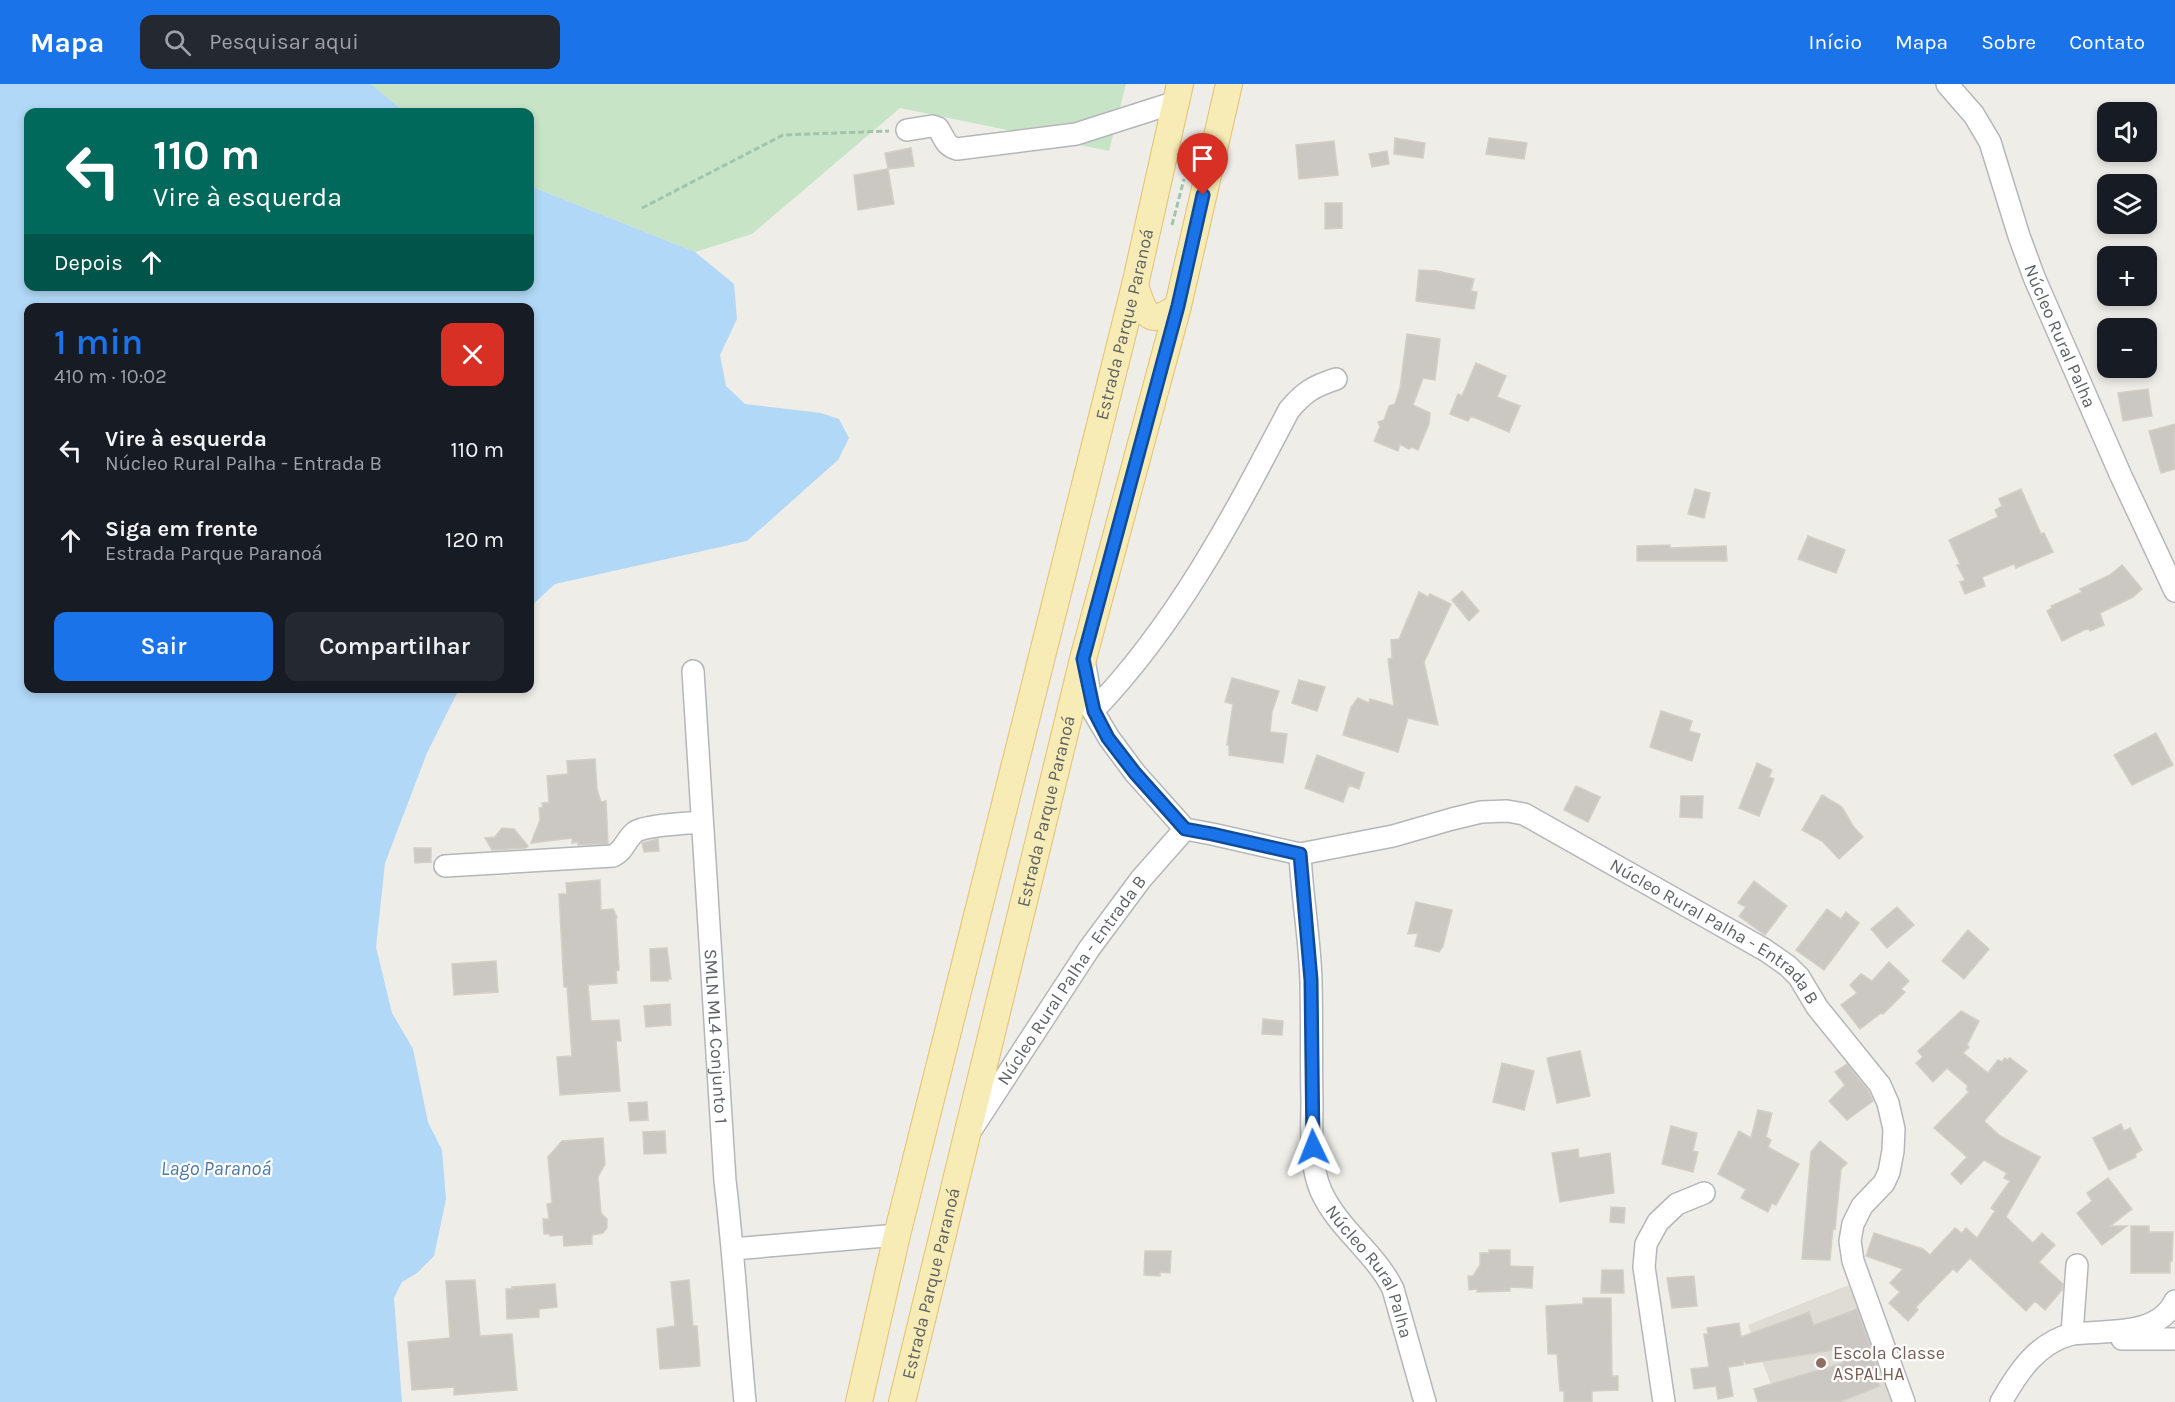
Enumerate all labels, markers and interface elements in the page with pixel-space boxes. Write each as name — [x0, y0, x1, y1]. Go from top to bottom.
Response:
search box — [140, 15, 560, 69]
text: Mapa — [30, 26, 104, 59]
icon: search — [161, 26, 194, 59]
text: Pesquisar aqui — [209, 29, 359, 55]
text: Início — [1809, 30, 1862, 54]
text: Mapa — [1895, 30, 1948, 54]
text: Sobre — [1981, 30, 2036, 54]
text: Contato — [2069, 30, 2145, 54]
map controls — [2097, 102, 2157, 378]
button: sound — [2097, 102, 2157, 162]
text: 110 m — [153, 130, 260, 180]
icon: left — [54, 132, 132, 210]
pin — [1177, 133, 1228, 195]
icon: arrive — [1186, 142, 1219, 175]
button: layers — [2097, 174, 2157, 234]
text: Vire à esquerda — [153, 181, 342, 213]
street label: Estrada Parque Paranoá — [1091, 227, 1158, 422]
icon: ahead — [135, 246, 168, 279]
button: + — [2097, 246, 2157, 306]
text: Depois — [54, 250, 123, 276]
street label: Núcleo Rural Palha — [2019, 261, 2101, 411]
button: − — [2097, 318, 2157, 378]
text: 1 min — [54, 321, 143, 363]
button: close — [441, 323, 504, 386]
text: 410 m · 10:02 — [54, 365, 167, 388]
text: Vire à esquerda — [105, 426, 267, 452]
icon: left — [54, 434, 87, 467]
text: 110 m — [451, 437, 504, 463]
text: Núcleo Rural Palha - Entrada B — [105, 452, 382, 475]
text: Siga em frente — [105, 516, 258, 542]
icon: ahead — [54, 524, 87, 557]
text: 120 m — [445, 527, 504, 553]
text: Estrada Parque Paranoá — [105, 542, 323, 565]
button: Sair — [54, 612, 273, 681]
button: Compartilhar — [285, 612, 504, 681]
street label: Estrada Parque Paranoá — [1012, 713, 1080, 909]
street label: Núcleo Rural Palha - Entrada B — [1606, 854, 1824, 1008]
street label: Núcleo Rural Palha - Entrada B — [992, 871, 1151, 1089]
street label: SMLN ML4 Conjunto 1 — [699, 948, 732, 1124]
position arrow — [1281, 1115, 1345, 1179]
water label: Lago Paranoá — [161, 1157, 271, 1180]
street label: Estrada Parque Paranoá — [897, 1186, 965, 1381]
street label: Núcleo Rural Palha — [1321, 1201, 1417, 1341]
place label: Escola Classe ASPALHA — [1833, 1342, 1945, 1385]
marker: Escola Classe ASPALHA — [1814, 1356, 1828, 1370]

